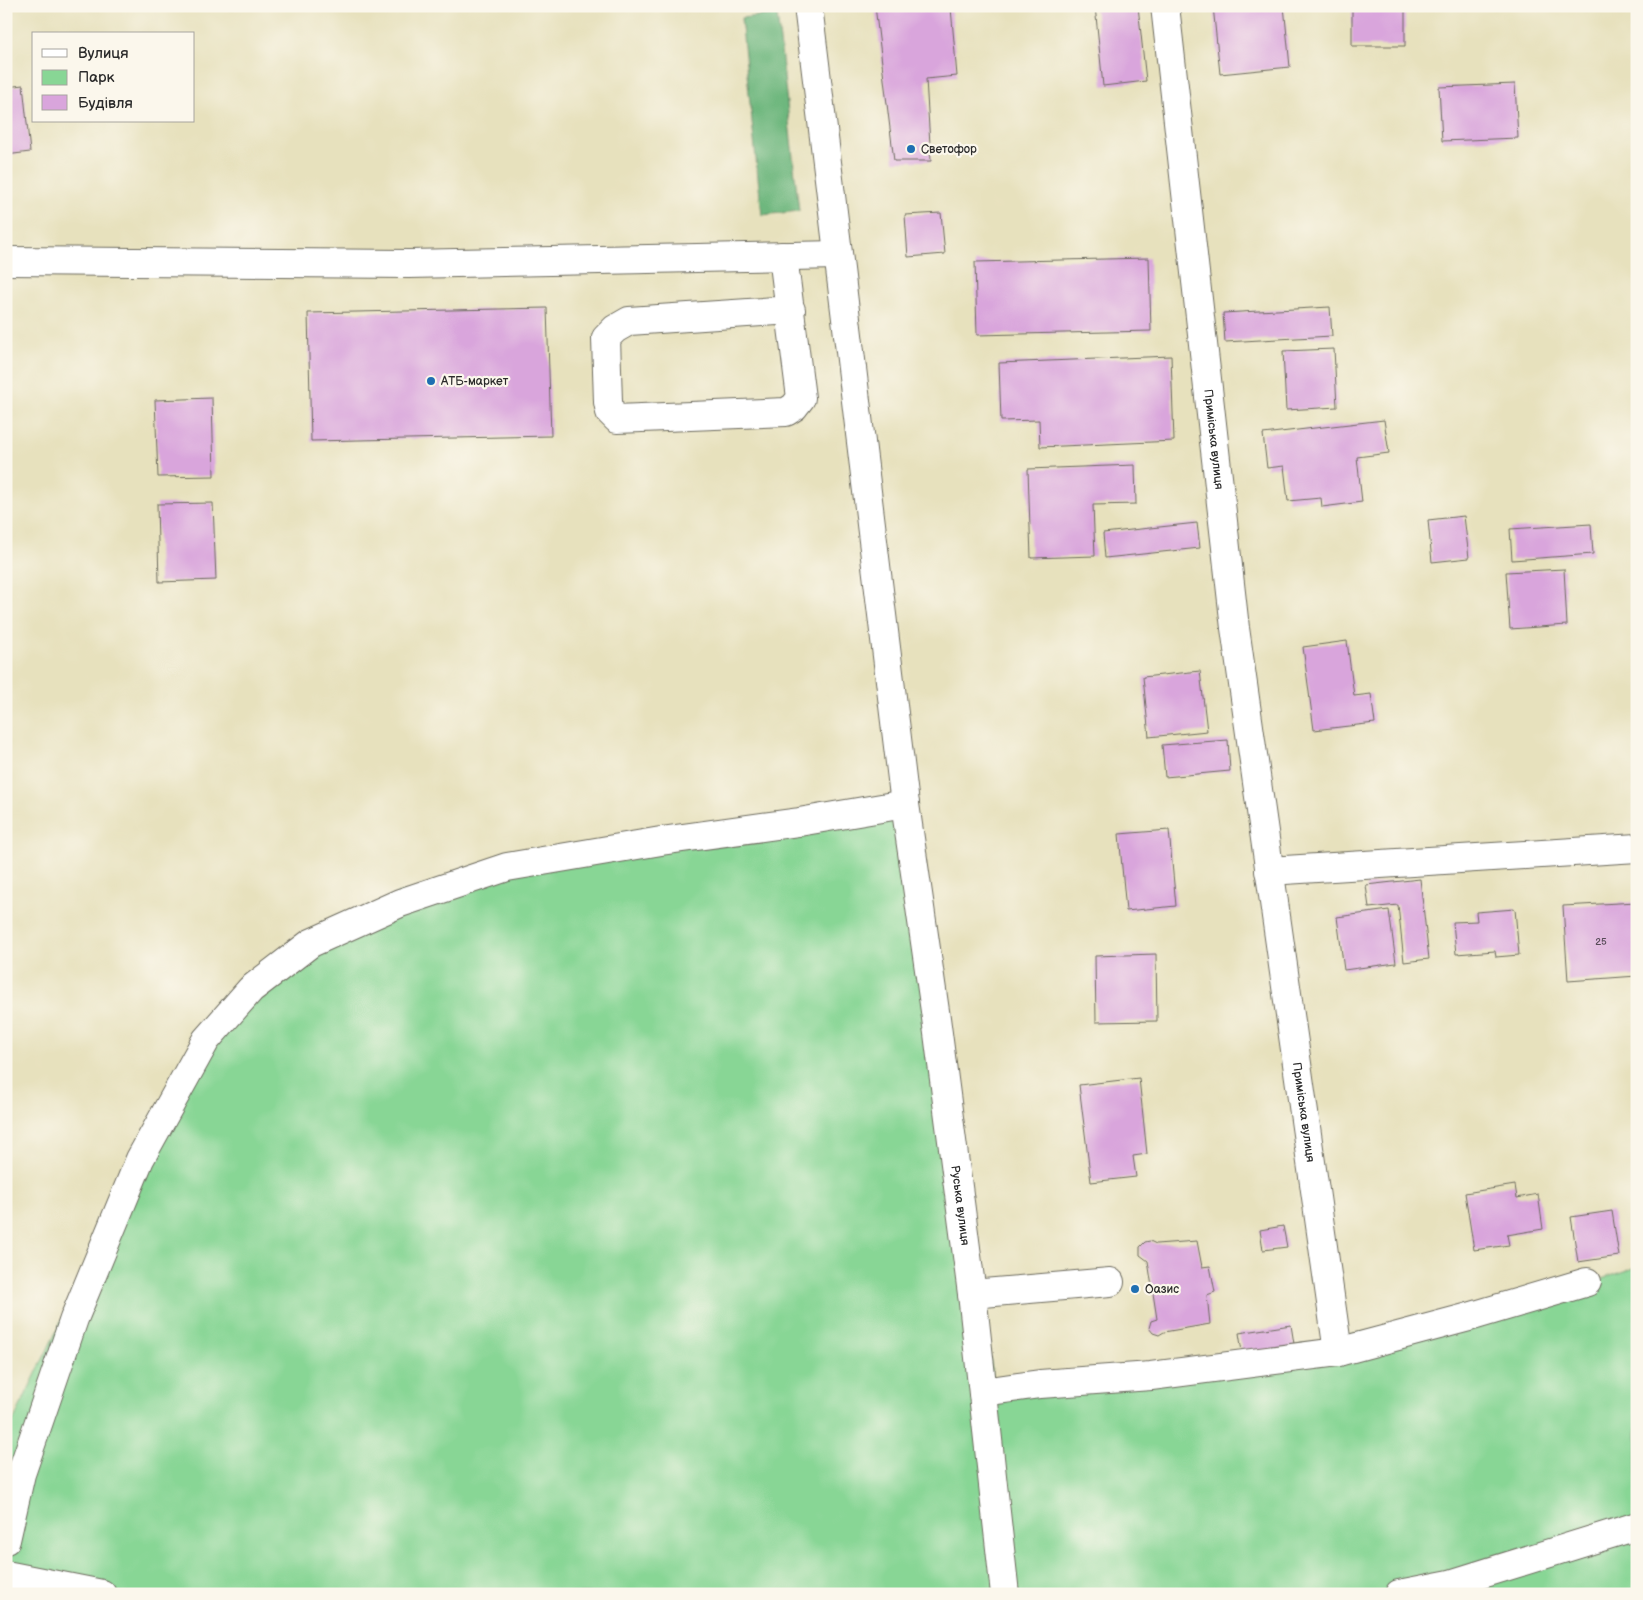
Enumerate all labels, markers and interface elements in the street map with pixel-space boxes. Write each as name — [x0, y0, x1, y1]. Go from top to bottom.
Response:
legend — [32, 32, 195, 122]
text: Вулиця — [78, 44, 129, 63]
text: Парк — [78, 68, 115, 87]
text: Будівля — [78, 94, 133, 113]
place label: Светофор — [921, 142, 977, 157]
marker: Светофор — [905, 143, 917, 155]
place label: АТБ-маркет — [440, 374, 509, 389]
marker: АТБ-маркет — [425, 375, 437, 387]
street label: Приміська вулиця — [1200, 388, 1226, 491]
house number: 25 — [1595, 936, 1607, 948]
street label: Приміська вулиця — [1289, 1061, 1318, 1164]
street label: Руська вулиця — [947, 1164, 973, 1247]
place label: Оазис — [1145, 1282, 1179, 1297]
marker: Оазис — [1129, 1283, 1141, 1295]

